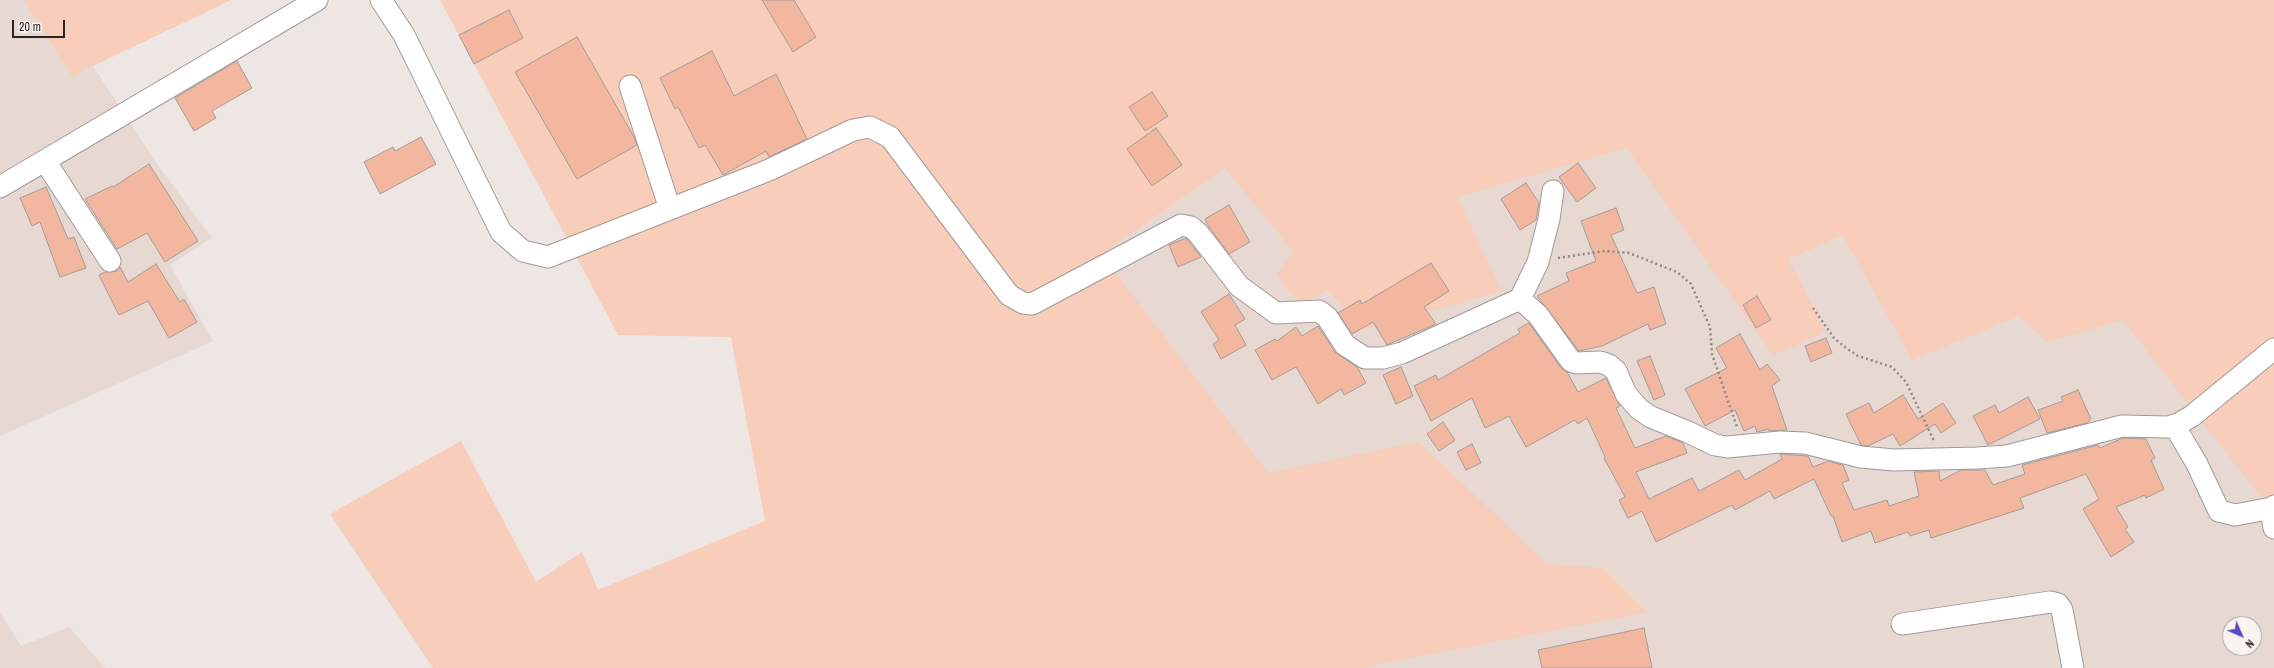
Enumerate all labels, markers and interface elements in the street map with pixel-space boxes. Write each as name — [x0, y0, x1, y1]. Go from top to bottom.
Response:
scale bar — [14, 12, 67, 38]
text: 20 m — [19, 19, 41, 35]
north arrow — [2222, 616, 2262, 656]
text: N — [2243, 637, 2257, 651]

